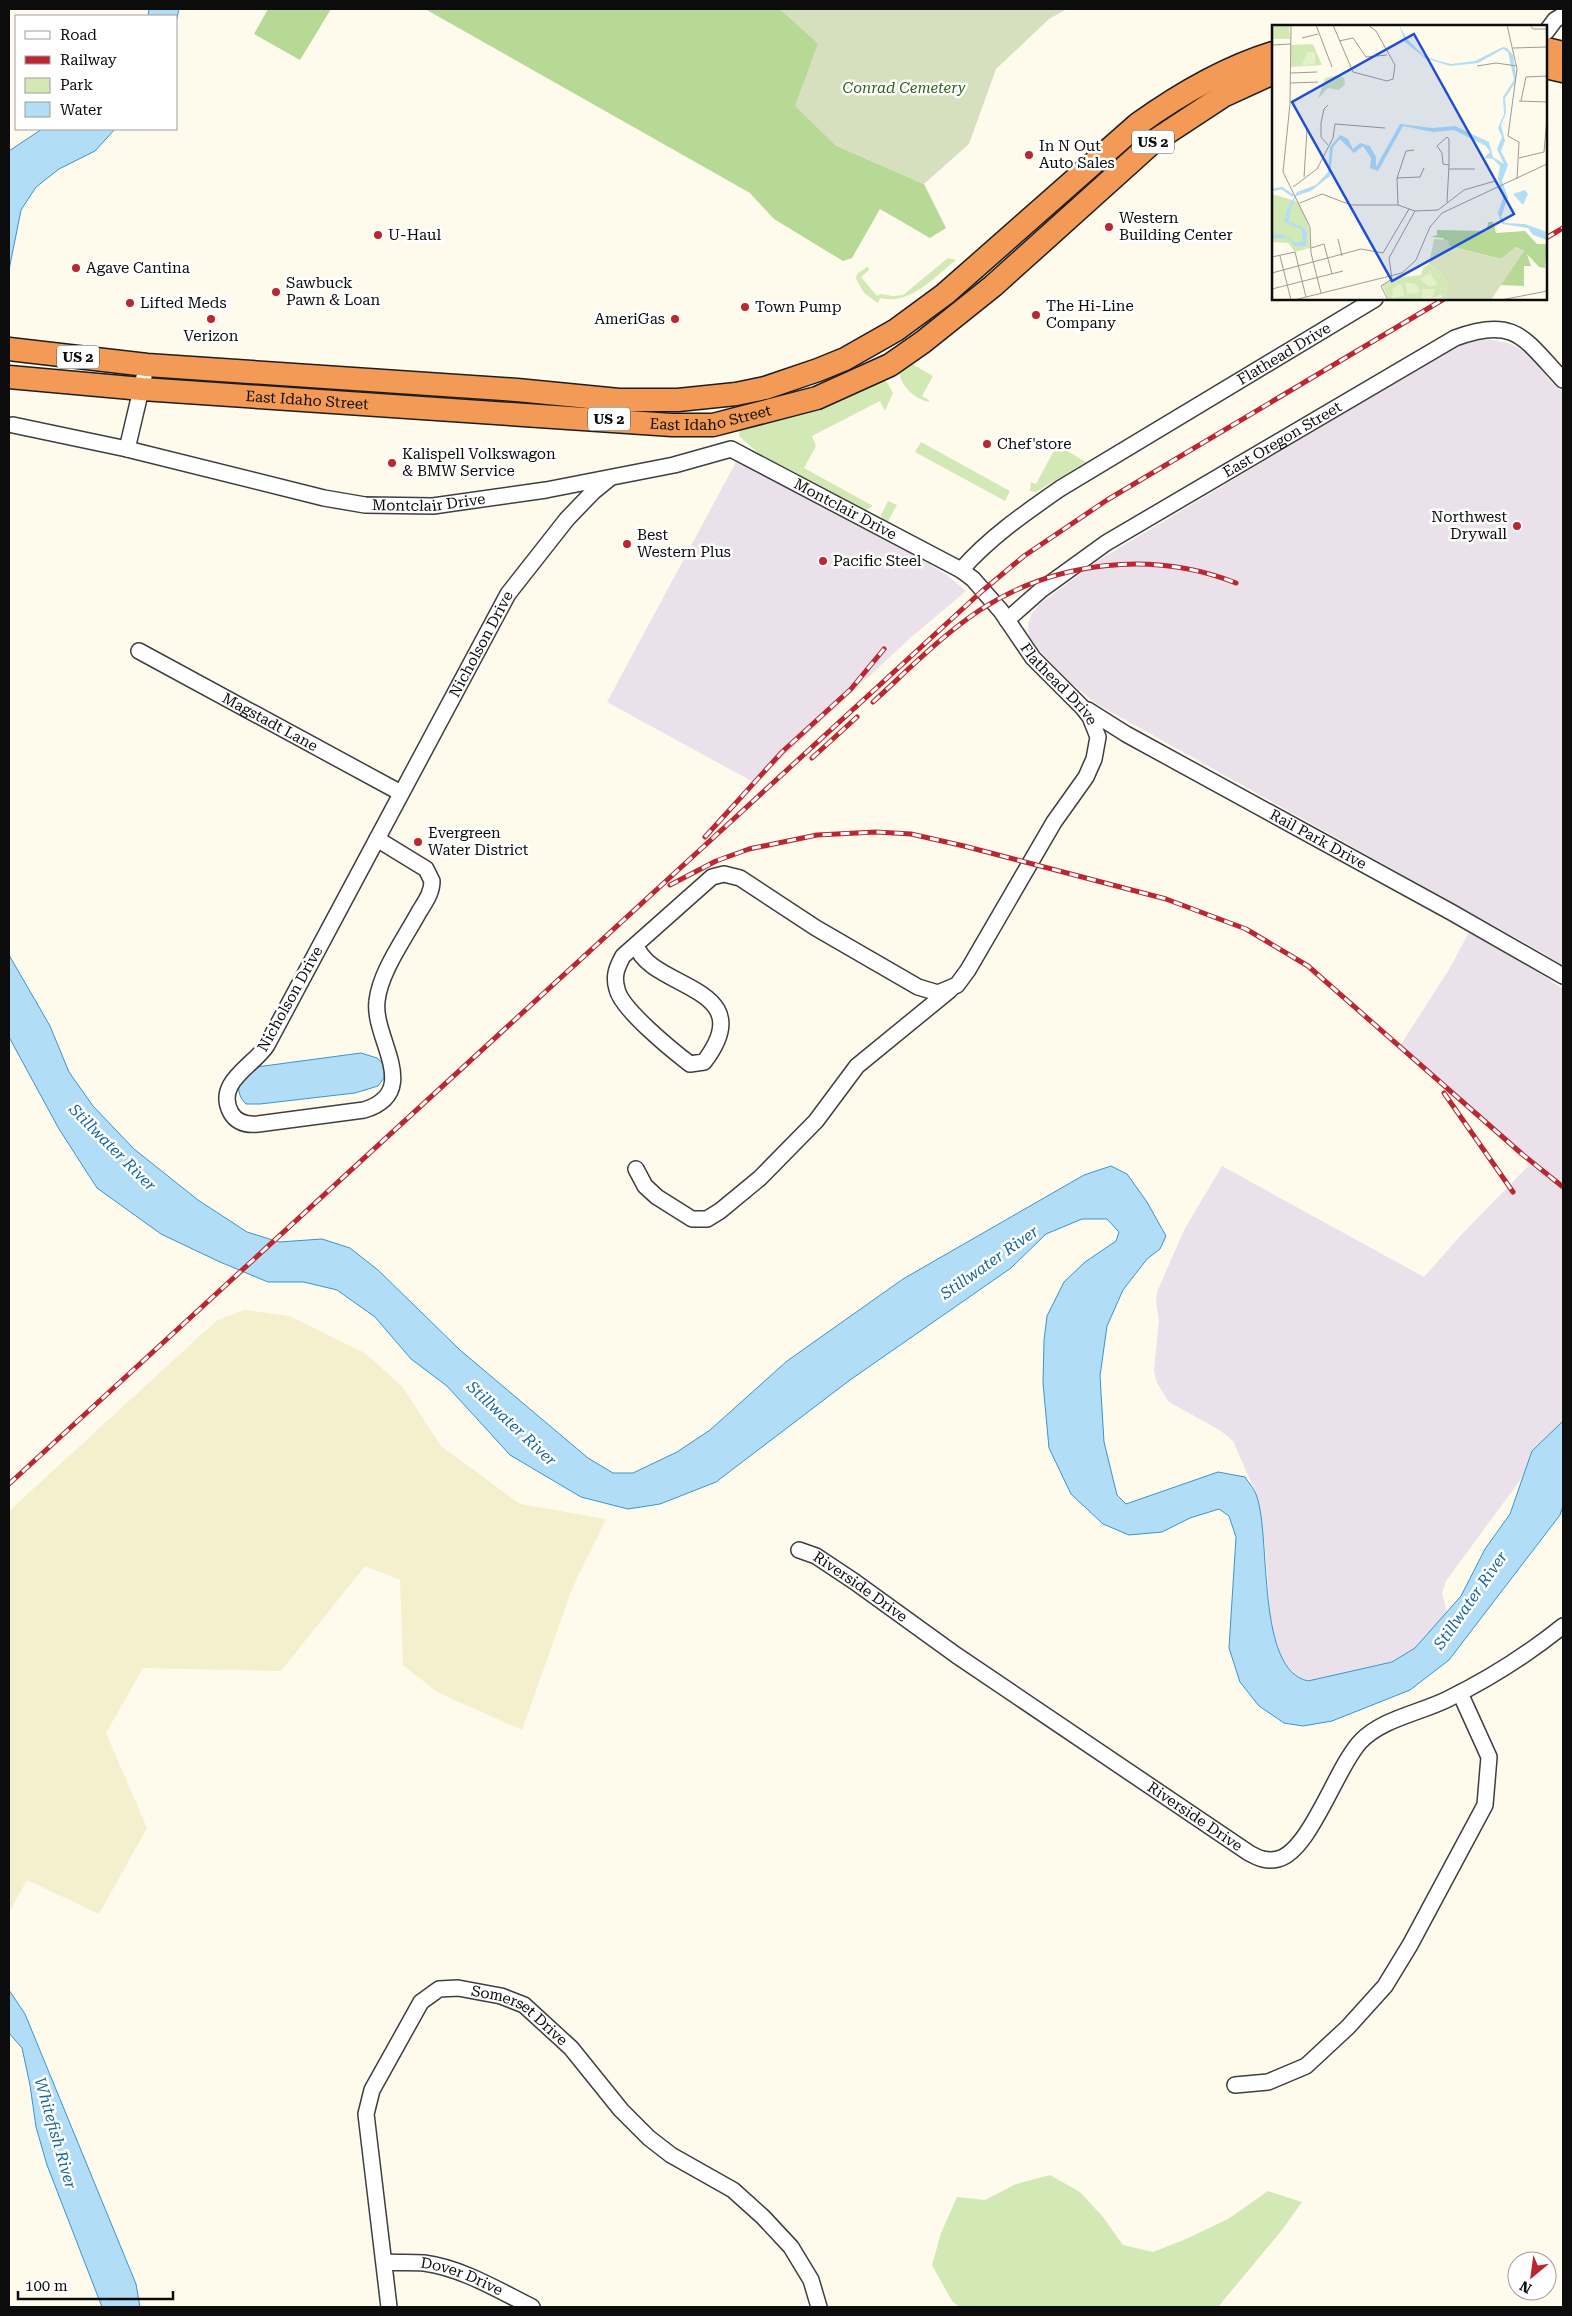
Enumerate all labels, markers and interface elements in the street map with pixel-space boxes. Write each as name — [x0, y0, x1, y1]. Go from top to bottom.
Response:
legend — [15, 15, 178, 130]
inset map — [1272, 25, 1547, 300]
text: Road — [60, 26, 97, 44]
text: Railway — [60, 51, 117, 69]
text: Park — [60, 76, 94, 94]
park label: Conrad Cemetery — [843, 79, 966, 97]
text: Water — [60, 101, 102, 119]
road number: US 2 — [1132, 130, 1174, 154]
place label: In N Out Auto Sales — [1039, 137, 1115, 172]
marker: In N Out Auto Sales — [1023, 149, 1035, 161]
place label: Western Building Center — [1119, 209, 1233, 244]
marker: Western Building Center — [1103, 221, 1115, 233]
place label: U-Haul — [388, 226, 441, 244]
marker: U-Haul — [372, 229, 384, 241]
place label: Agave Cantina — [86, 259, 190, 277]
marker: Agave Cantina — [70, 262, 82, 274]
place label: Sawbuck Pawn & Loan — [286, 274, 380, 309]
marker: Sawbuck Pawn & Loan — [270, 286, 282, 298]
place label: Lifted Meds — [140, 294, 227, 312]
marker: Lifted Meds — [124, 297, 136, 309]
place label: The Hi-Line Company — [1046, 297, 1134, 332]
place label: Town Pump — [755, 298, 842, 316]
marker: Town Pump — [739, 301, 751, 313]
marker: The Hi-Line Company — [1030, 309, 1042, 321]
place label: AmeriGas — [594, 310, 665, 328]
marker: Verizon — [205, 313, 217, 325]
marker: AmeriGas — [669, 313, 681, 325]
street label: Flathead Drive — [1234, 319, 1334, 389]
place label: Verizon — [184, 327, 239, 345]
road number: US 2 — [57, 346, 99, 368]
street label: East Idaho Street — [245, 387, 370, 413]
street label: East Oregon Street — [1220, 397, 1345, 481]
street label: East Idaho Street — [649, 401, 774, 434]
road number: US 2 — [588, 408, 630, 430]
place label: Chef'store — [997, 435, 1071, 453]
marker: Chef'store — [981, 438, 993, 450]
place label: Kalispell Volkswagon & BMW Service — [402, 445, 556, 480]
marker: Kalispell Volkswagon & BMW Service — [386, 457, 398, 469]
street label: Montclair Drive — [791, 475, 900, 544]
street label: Montclair Drive — [372, 490, 486, 515]
place label: Northwest Drywall — [1431, 508, 1507, 543]
marker: Northwest Drywall — [1511, 520, 1523, 532]
place label: Best Western Plus — [637, 526, 731, 561]
marker: Best Western Plus — [621, 538, 633, 550]
place label: Pacific Steel — [833, 552, 922, 570]
marker: Pacific Steel — [817, 555, 829, 567]
street label: Nicholson Drive — [446, 588, 517, 700]
street label: Flathead Drive — [1017, 640, 1101, 727]
street label: Magstadt Lane — [219, 689, 321, 755]
street label: Rail Park Drive — [1267, 805, 1370, 873]
place label: Evergreen Water District — [428, 824, 529, 859]
marker: Evergreen Water District — [412, 836, 424, 848]
street label: Nicholson Drive — [254, 943, 326, 1055]
water label: Stillwater River — [64, 1099, 160, 1195]
water label: Stillwater River — [936, 1221, 1042, 1304]
water label: Stillwater River — [462, 1376, 561, 1470]
water label: Stillwater River — [1429, 1547, 1511, 1654]
street label: Riverside Drive — [810, 1548, 911, 1626]
street label: Riverside Drive — [1144, 1778, 1246, 1855]
street label: Somerset Drive — [470, 1982, 571, 2049]
water label: Whitefish River — [31, 2075, 81, 2191]
north arrow — [1507, 2251, 1557, 2301]
street label: Dover Drive — [419, 2254, 506, 2299]
scale bar — [18, 2268, 172, 2300]
text: 100 m — [25, 2277, 68, 2295]
text: N — [1517, 2278, 1534, 2297]

